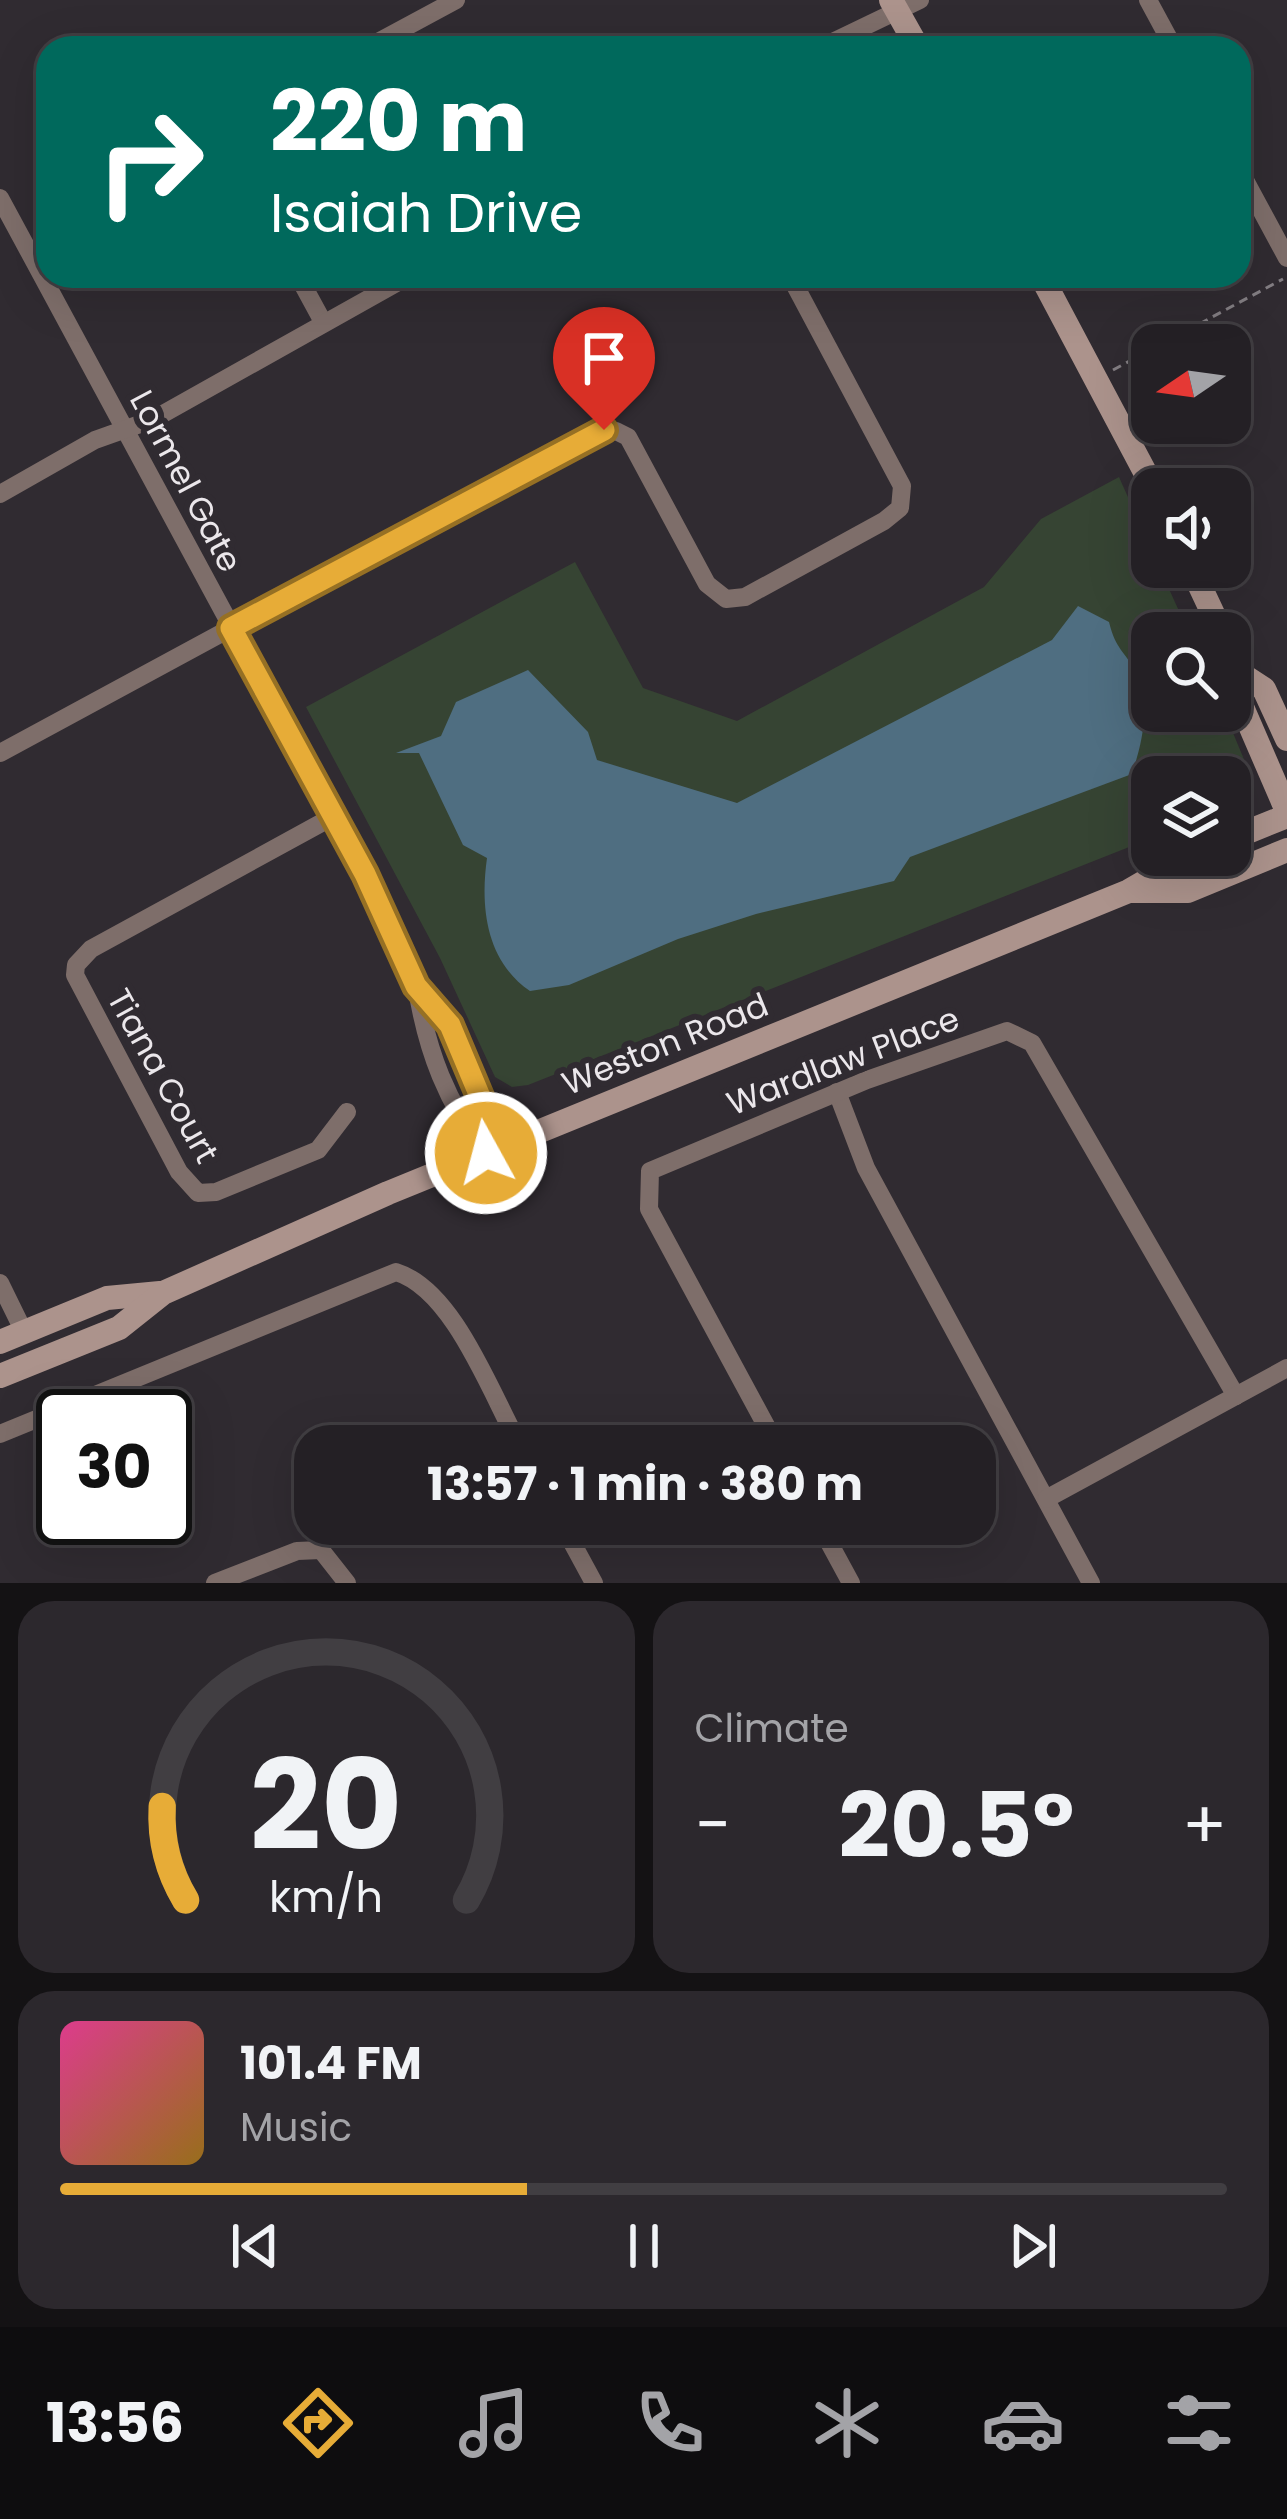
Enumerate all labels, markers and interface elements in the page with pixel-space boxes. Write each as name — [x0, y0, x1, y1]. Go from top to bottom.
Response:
text: 220 m — [270, 63, 527, 180]
icon: right — [72, 84, 228, 240]
text: Isaiah Drive — [270, 175, 582, 251]
pin — [553, 307, 655, 430]
north arrow — [1131, 324, 1251, 444]
map controls — [1131, 324, 1251, 876]
icon: arrive — [571, 325, 637, 391]
street label: Lormel Gate — [118, 382, 254, 580]
button: sound — [1131, 468, 1251, 588]
button: search — [1131, 612, 1251, 732]
button: layers — [1131, 756, 1251, 876]
street label: Tiana Court — [96, 980, 230, 1172]
street label: Weston Road — [555, 981, 775, 1107]
street label: Wardlaw Place — [720, 995, 966, 1127]
position arrow — [423, 1090, 549, 1216]
speed limit sign: 30 — [36, 1389, 192, 1545]
text: 13:57 · 1 min · 380 m — [427, 1453, 863, 1516]
text: Climate — [695, 1701, 849, 1756]
text: 20 — [250, 1718, 403, 1893]
text: 20.5° — [839, 1762, 1074, 1889]
text: − — [695, 1779, 731, 1871]
text: + — [1182, 1779, 1227, 1871]
text: km/h — [269, 1867, 383, 1927]
text: 101.4 FM — [240, 2032, 422, 2095]
text: Music — [240, 2100, 352, 2155]
icon: previous — [222, 2213, 288, 2279]
icon: pause — [611, 2213, 677, 2279]
icon: next — [1000, 2213, 1066, 2279]
icon: directions — [276, 2381, 360, 2465]
icon: music — [452, 2381, 536, 2465]
icon: phone — [628, 2381, 712, 2465]
icon: climate — [805, 2381, 889, 2465]
icon: car — [981, 2381, 1065, 2465]
icon: filters — [1157, 2381, 1241, 2465]
text: 13:56 — [46, 2385, 184, 2461]

